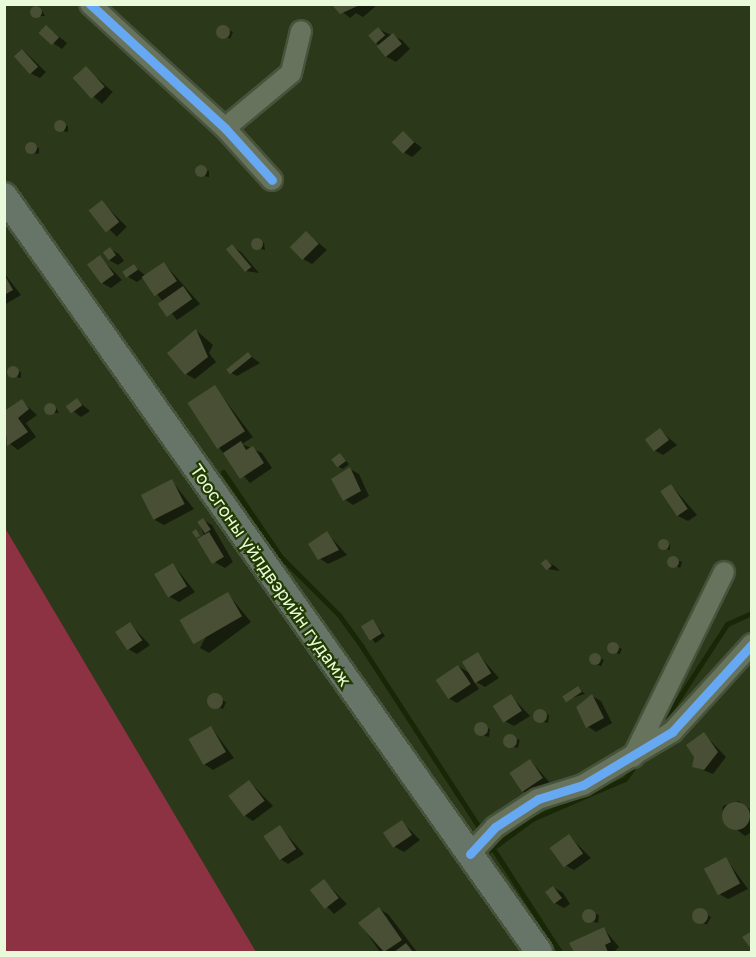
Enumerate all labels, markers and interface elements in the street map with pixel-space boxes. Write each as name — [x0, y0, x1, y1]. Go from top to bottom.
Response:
street label: Тоосгоны үйлдвэрийн гудамж — [186, 460, 356, 690]

